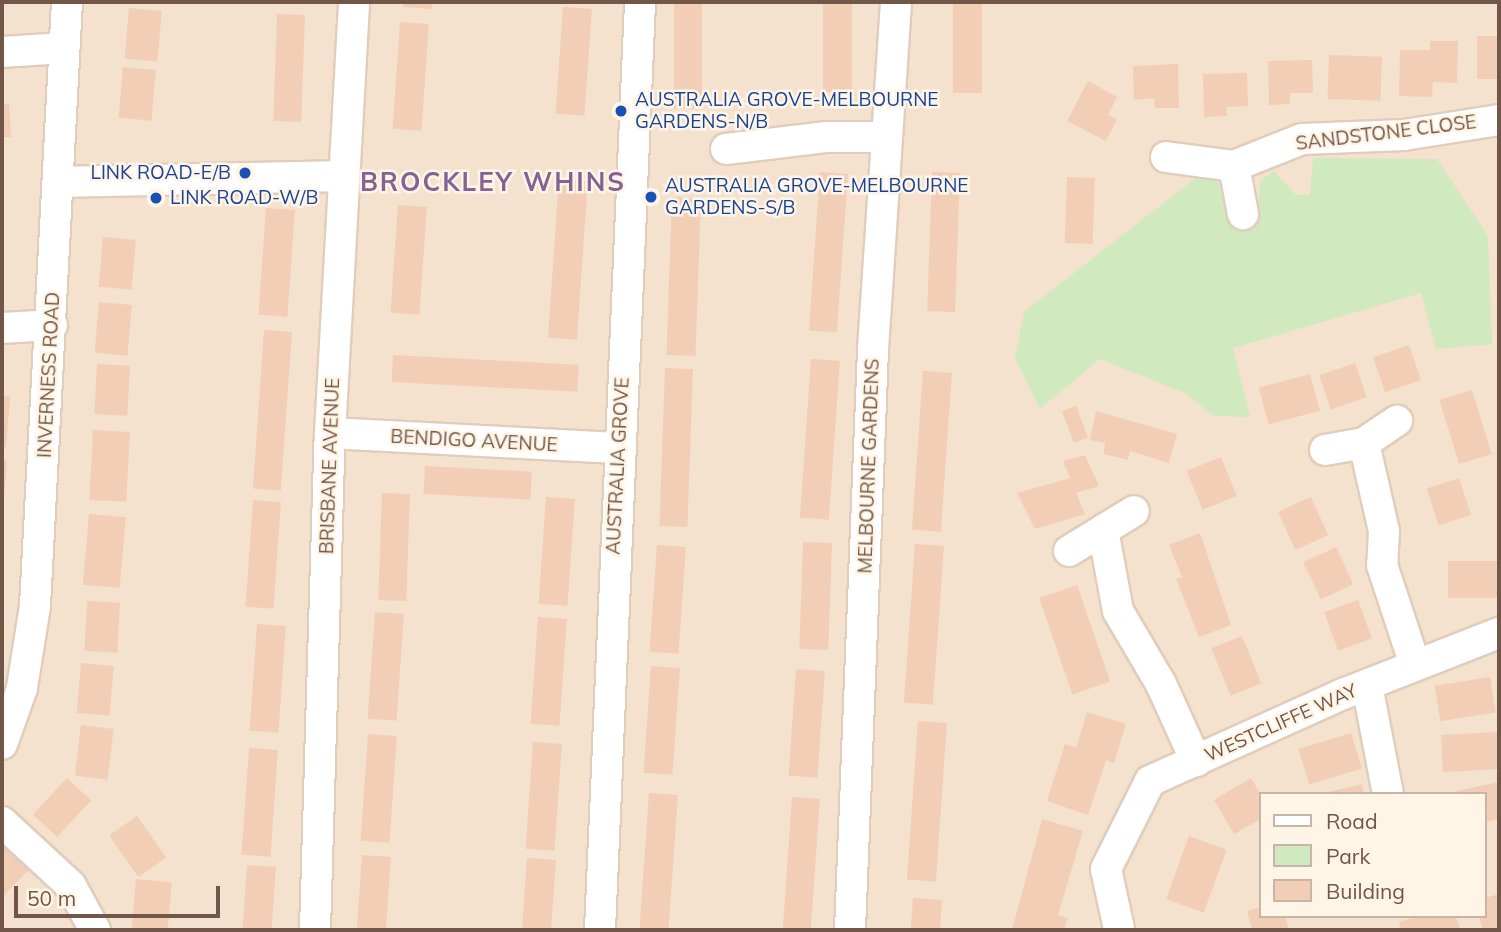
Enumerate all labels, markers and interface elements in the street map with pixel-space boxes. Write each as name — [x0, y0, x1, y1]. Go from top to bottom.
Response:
place label: AUSTRALIA GROVE-MELBOURNE GARDENS-N/B — [635, 89, 939, 133]
marker: AUSTRALIA GROVE-MELBOURNE GARDENS-N/B — [613, 103, 629, 119]
street label: SANDSTONE CLOSE — [1294, 111, 1478, 155]
place label: LINK ROAD-E/B — [91, 162, 231, 184]
marker: LINK ROAD-E/B — [237, 165, 253, 181]
district label: BROCKLEY WHINS — [362, 166, 624, 198]
place label: AUSTRALIA GROVE-MELBOURNE GARDENS-S/B — [665, 175, 969, 219]
place label: LINK ROAD-W/B — [170, 187, 318, 209]
marker: AUSTRALIA GROVE-MELBOURNE GARDENS-S/B — [643, 189, 659, 205]
marker: LINK ROAD-W/B — [148, 190, 164, 206]
street label: INVERNESS ROAD — [33, 291, 65, 459]
street label: MELBOURNE GARDENS — [854, 358, 884, 574]
street label: BRISBANE AVENUE — [316, 377, 344, 555]
street label: AUSTRALIA GROVE — [602, 377, 634, 555]
street label: BENDIGO AVENUE — [390, 425, 558, 457]
street label: WESTCLIFFE WAY — [1201, 679, 1361, 767]
legend — [1260, 792, 1487, 918]
text: Road — [1326, 808, 1377, 834]
text: Park — [1326, 843, 1370, 869]
scale bar — [18, 872, 224, 916]
text: Building — [1326, 878, 1405, 904]
text: 50 m — [27, 885, 76, 911]

